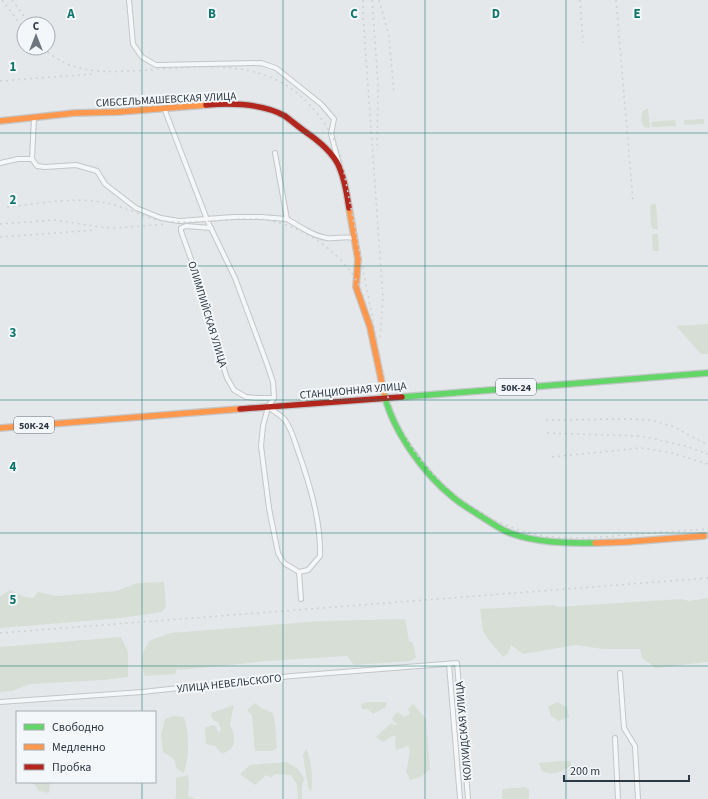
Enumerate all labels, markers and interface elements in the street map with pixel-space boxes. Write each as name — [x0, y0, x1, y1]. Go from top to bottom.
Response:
text: A — [66, 5, 75, 23]
text: B — [208, 5, 216, 23]
text: C — [350, 5, 358, 23]
text: D — [492, 5, 500, 23]
text: E — [633, 5, 641, 23]
north arrow — [16, 16, 56, 56]
text: С — [33, 19, 40, 34]
text: 1 — [10, 58, 17, 76]
street label: СИБСЕЛЬМАШЕВСКАЯ УЛИЦА — [95, 88, 237, 111]
text: 2 — [10, 191, 17, 209]
street label: ОЛИМПИЙСКАЯ УЛИЦА — [184, 259, 231, 369]
text: 3 — [10, 324, 17, 342]
street label: СТАНЦИОННАЯ УЛИЦА — [299, 378, 407, 403]
road number: 50К-24 — [496, 379, 536, 395]
road number: 50К-24 — [14, 417, 54, 433]
text: 4 — [10, 458, 17, 476]
text: 5 — [10, 591, 17, 609]
street label: УЛИЦА НЕВЕЛЬСКОГО — [176, 671, 282, 696]
street label: КОЛХИДСКАЯ УЛИЦА — [452, 681, 475, 781]
legend — [16, 711, 156, 783]
text: Свободно — [52, 719, 104, 736]
text: Медленно — [52, 739, 106, 756]
scale bar — [564, 757, 689, 783]
text: Пробка — [52, 759, 91, 776]
text: 200 m — [570, 763, 600, 780]

